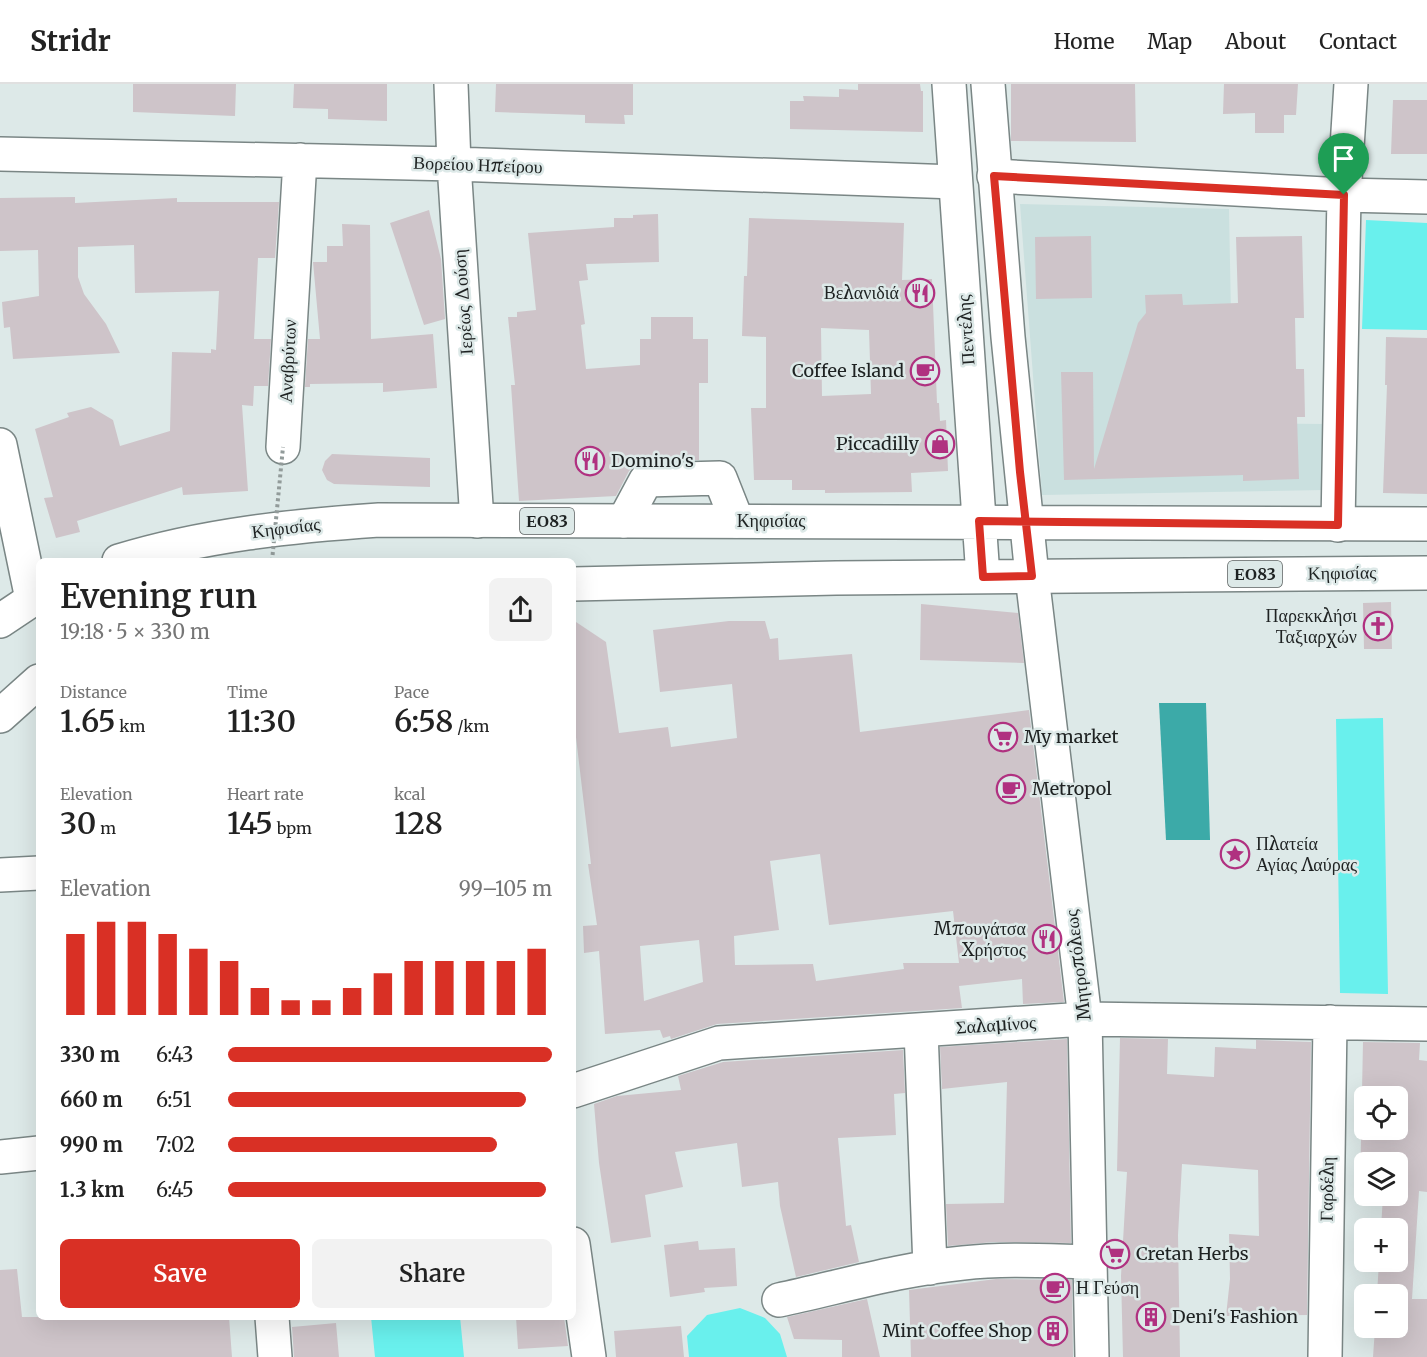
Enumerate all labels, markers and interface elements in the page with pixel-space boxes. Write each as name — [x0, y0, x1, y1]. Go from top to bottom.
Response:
text: Stridr — [30, 23, 111, 59]
text: Home — [1054, 28, 1114, 55]
text: Map — [1147, 28, 1192, 55]
text: About — [1225, 28, 1286, 55]
text: Contact — [1319, 28, 1397, 55]
pin — [1318, 133, 1369, 195]
icon: arrive — [1327, 142, 1360, 175]
street label: Βορείου Ηπείρου — [413, 151, 543, 178]
street label: Ιερέως Δούση — [447, 249, 478, 356]
restaurant icon: Βελανιδιά — [904, 277, 936, 309]
place label: Βελανιδιά — [824, 281, 900, 304]
street label: Πεντέλης — [952, 294, 979, 366]
street label: Αναβρύτων — [274, 319, 301, 403]
cafe icon: Coffee Island — [909, 355, 941, 387]
place label: Coffee Island — [792, 359, 904, 382]
shop icon: Piccadilly — [924, 428, 956, 460]
place label: Piccadilly — [836, 432, 920, 455]
restaurant icon: Domino's — [574, 445, 606, 477]
place label: Domino's — [611, 449, 694, 472]
road number: ΕΟ83 — [520, 508, 574, 534]
street label: Κηφισίας — [737, 509, 805, 532]
street label: Κηφισίας — [250, 512, 321, 543]
street label: Κηφισίας — [1307, 560, 1377, 585]
road number: ΕΟ83 — [1228, 561, 1282, 587]
text: Evening run — [60, 576, 257, 617]
button: share — [489, 578, 552, 641]
place label: Παρεκκλήσι Ταξιαρχών — [1265, 604, 1357, 648]
church icon: Παρεκκλήσι Ταξιαρχών — [1362, 610, 1394, 642]
text: 19:18 · 5 × 330 m — [60, 619, 210, 644]
text: Distance — [60, 682, 127, 702]
text: Time — [227, 682, 268, 702]
text: Pace — [394, 682, 429, 702]
text: 1.65 — [60, 702, 116, 740]
text: 11:30 — [227, 702, 296, 740]
text: 6:58 — [394, 702, 453, 740]
text: km — [116, 716, 145, 736]
text: /km — [453, 716, 489, 736]
supermarket icon: My market — [987, 721, 1019, 753]
place label: My market — [1024, 725, 1118, 748]
cafe icon: Metropol — [995, 773, 1027, 805]
place label: Metropol — [1032, 777, 1112, 800]
text: Elevation — [60, 784, 133, 804]
text: Heart rate — [227, 784, 304, 804]
text: kcal — [394, 784, 425, 804]
text: 30 — [60, 804, 96, 842]
text: 145 — [227, 804, 273, 842]
text: 128 — [394, 804, 443, 842]
text: m — [96, 818, 116, 838]
text: bpm — [273, 818, 312, 838]
place label: Πλατεία Αγίας Λαύρας — [1256, 832, 1357, 876]
place icon: Πλατεία Αγίας Λαύρας — [1219, 838, 1251, 870]
text: Elevation — [60, 876, 151, 901]
text: 99–105 m — [459, 876, 552, 901]
street label: Μητροπόλεως — [1059, 909, 1096, 1022]
place label: Μπουγάτσα Χρήστος — [934, 917, 1027, 961]
restaurant icon: Μπουγάτσα Χρήστος — [1031, 923, 1063, 955]
street label: Σαλαμίνος — [955, 1010, 1037, 1039]
text: 330 m — [60, 1042, 120, 1067]
text: 6:43 — [156, 1042, 193, 1067]
map controls — [1354, 1086, 1408, 1338]
button: locate — [1354, 1086, 1408, 1140]
text: 660 m — [60, 1087, 123, 1112]
text: 6:51 — [156, 1087, 192, 1112]
text: 990 m — [60, 1132, 123, 1157]
text: 7:02 — [156, 1132, 195, 1157]
button: layers — [1354, 1152, 1408, 1206]
street label: Γαρδέλη — [1314, 1156, 1339, 1222]
text: 1.3 km — [60, 1177, 124, 1202]
text: 6:45 — [156, 1177, 194, 1202]
button: + — [1354, 1218, 1408, 1272]
supermarket icon: Cretan Herbs — [1099, 1238, 1131, 1270]
button: Save — [60, 1239, 300, 1308]
button: Share — [312, 1239, 552, 1308]
place label: Cretan Herbs — [1136, 1242, 1249, 1265]
cafe icon: Η Γεύση — [1039, 1272, 1071, 1304]
place label: Η Γεύση — [1076, 1276, 1139, 1299]
button: − — [1354, 1284, 1408, 1338]
building icon: Deni's Fashion — [1135, 1301, 1167, 1333]
place label: Deni's Fashion — [1172, 1305, 1298, 1328]
building icon: Mint Coffee Shop — [1037, 1315, 1069, 1347]
place label: Mint Coffee Shop — [882, 1319, 1032, 1342]

